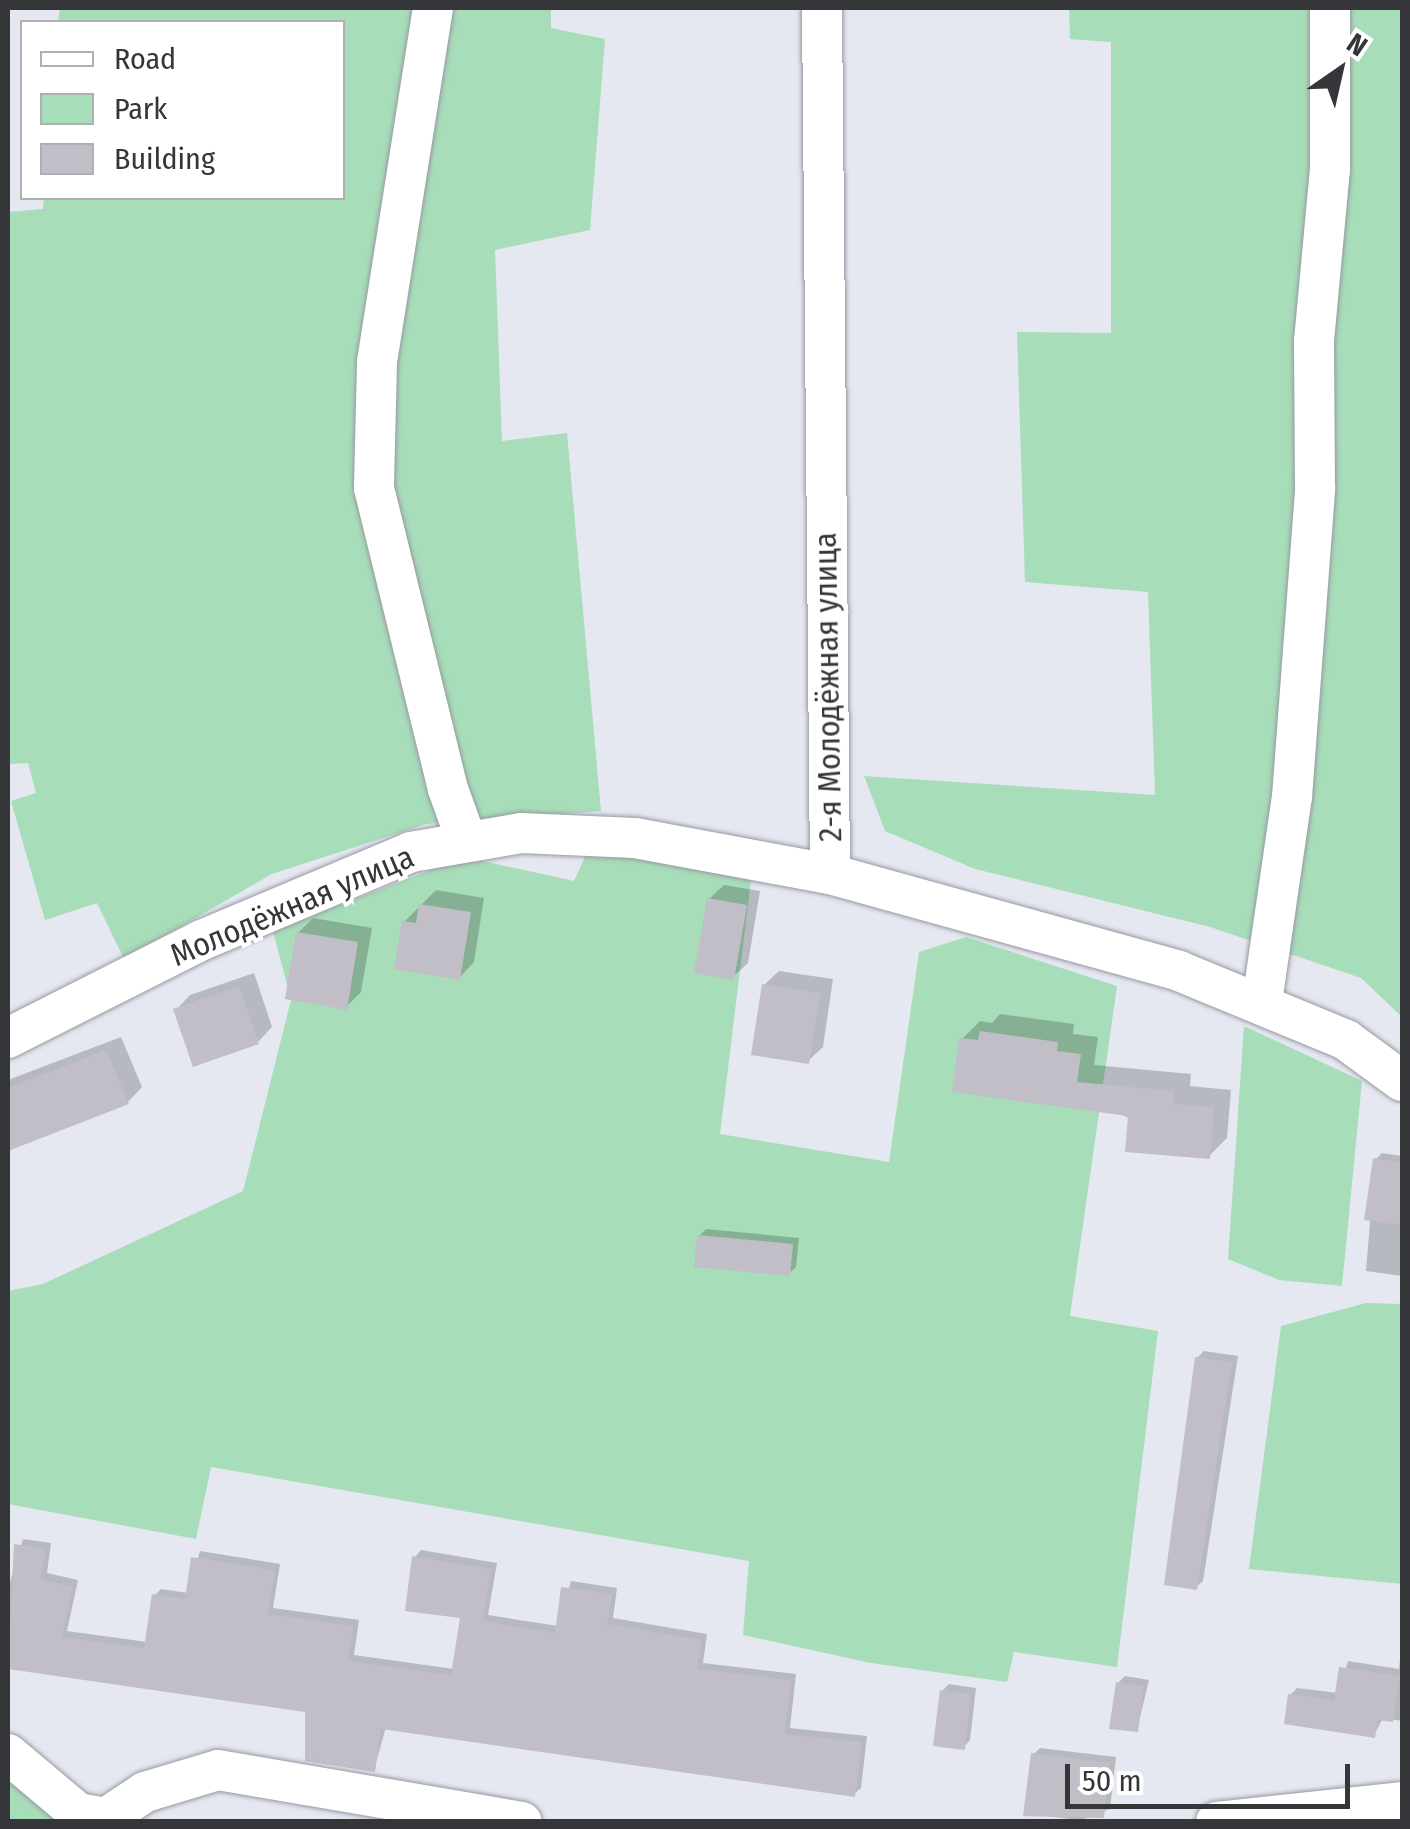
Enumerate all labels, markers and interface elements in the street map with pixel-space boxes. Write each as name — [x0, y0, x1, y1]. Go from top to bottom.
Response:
legend — [20, 20, 345, 200]
north arrow — [1290, 20, 1390, 120]
text: N — [1341, 26, 1373, 63]
text: Road — [114, 41, 176, 77]
text: Park — [114, 91, 167, 127]
text: Building — [114, 141, 215, 177]
street label: 2-я Молодёжная улица — [806, 532, 850, 842]
street label: Молодёжная улица — [165, 837, 419, 975]
scale bar — [1070, 1744, 1355, 1806]
text: 50 m — [1082, 1763, 1142, 1799]

